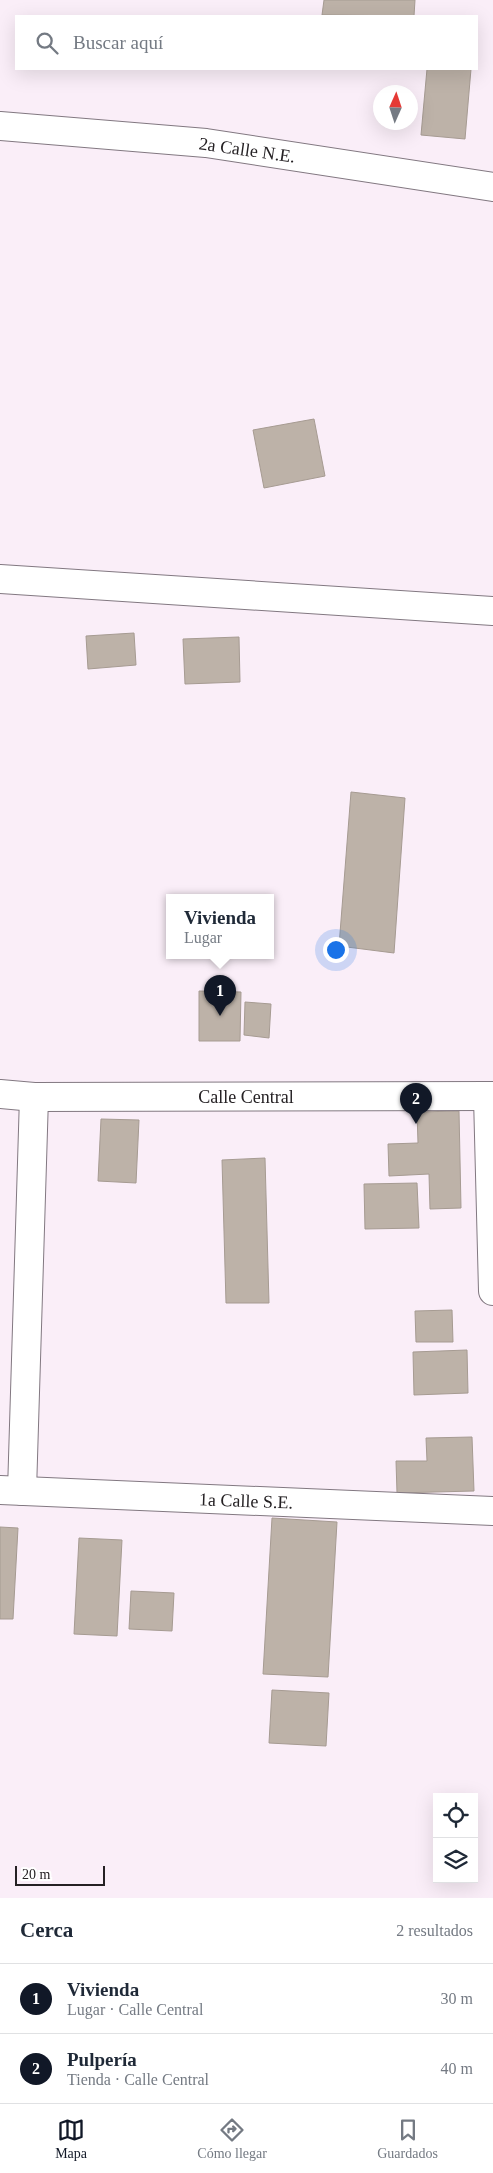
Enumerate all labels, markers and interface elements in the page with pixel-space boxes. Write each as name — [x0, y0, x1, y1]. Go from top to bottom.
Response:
search box — [15, 15, 478, 70]
icon: search — [33, 29, 61, 57]
text: Buscar aquí — [73, 32, 163, 53]
north arrow — [373, 85, 418, 130]
street label: 2a Calle N.E. — [198, 133, 296, 167]
popup — [166, 894, 274, 959]
text: Vivienda — [184, 907, 256, 928]
text: Lugar — [184, 929, 222, 946]
your location — [323, 937, 349, 963]
pin: 1 — [204, 975, 236, 1016]
pin: 2 — [400, 1083, 432, 1124]
street label: Calle Central — [198, 1087, 294, 1107]
street label: 1a Calle S.E. — [199, 1489, 293, 1513]
map controls — [433, 1793, 478, 1883]
button: locate — [433, 1793, 478, 1838]
button: layers — [433, 1838, 478, 1883]
scale bar — [15, 1863, 105, 1886]
text: 20 m — [22, 1867, 50, 1882]
text: Cerca — [20, 1918, 73, 1942]
text: 2 resultados — [396, 1922, 473, 1939]
text: Vivienda — [67, 1979, 139, 2000]
text: 1 — [32, 1990, 40, 2007]
text: 30 m — [441, 1990, 473, 2007]
text: Lugar · Calle Central — [67, 2001, 203, 2018]
text: Pulpería — [67, 2049, 137, 2070]
text: 2 — [32, 2060, 40, 2077]
text: 40 m — [441, 2060, 473, 2077]
text: Tienda · Calle Central — [67, 2071, 209, 2088]
tab: Mapa — [55, 2116, 87, 2162]
tab: Cómo llegar — [197, 2116, 267, 2162]
tab: Guardados — [377, 2116, 438, 2162]

